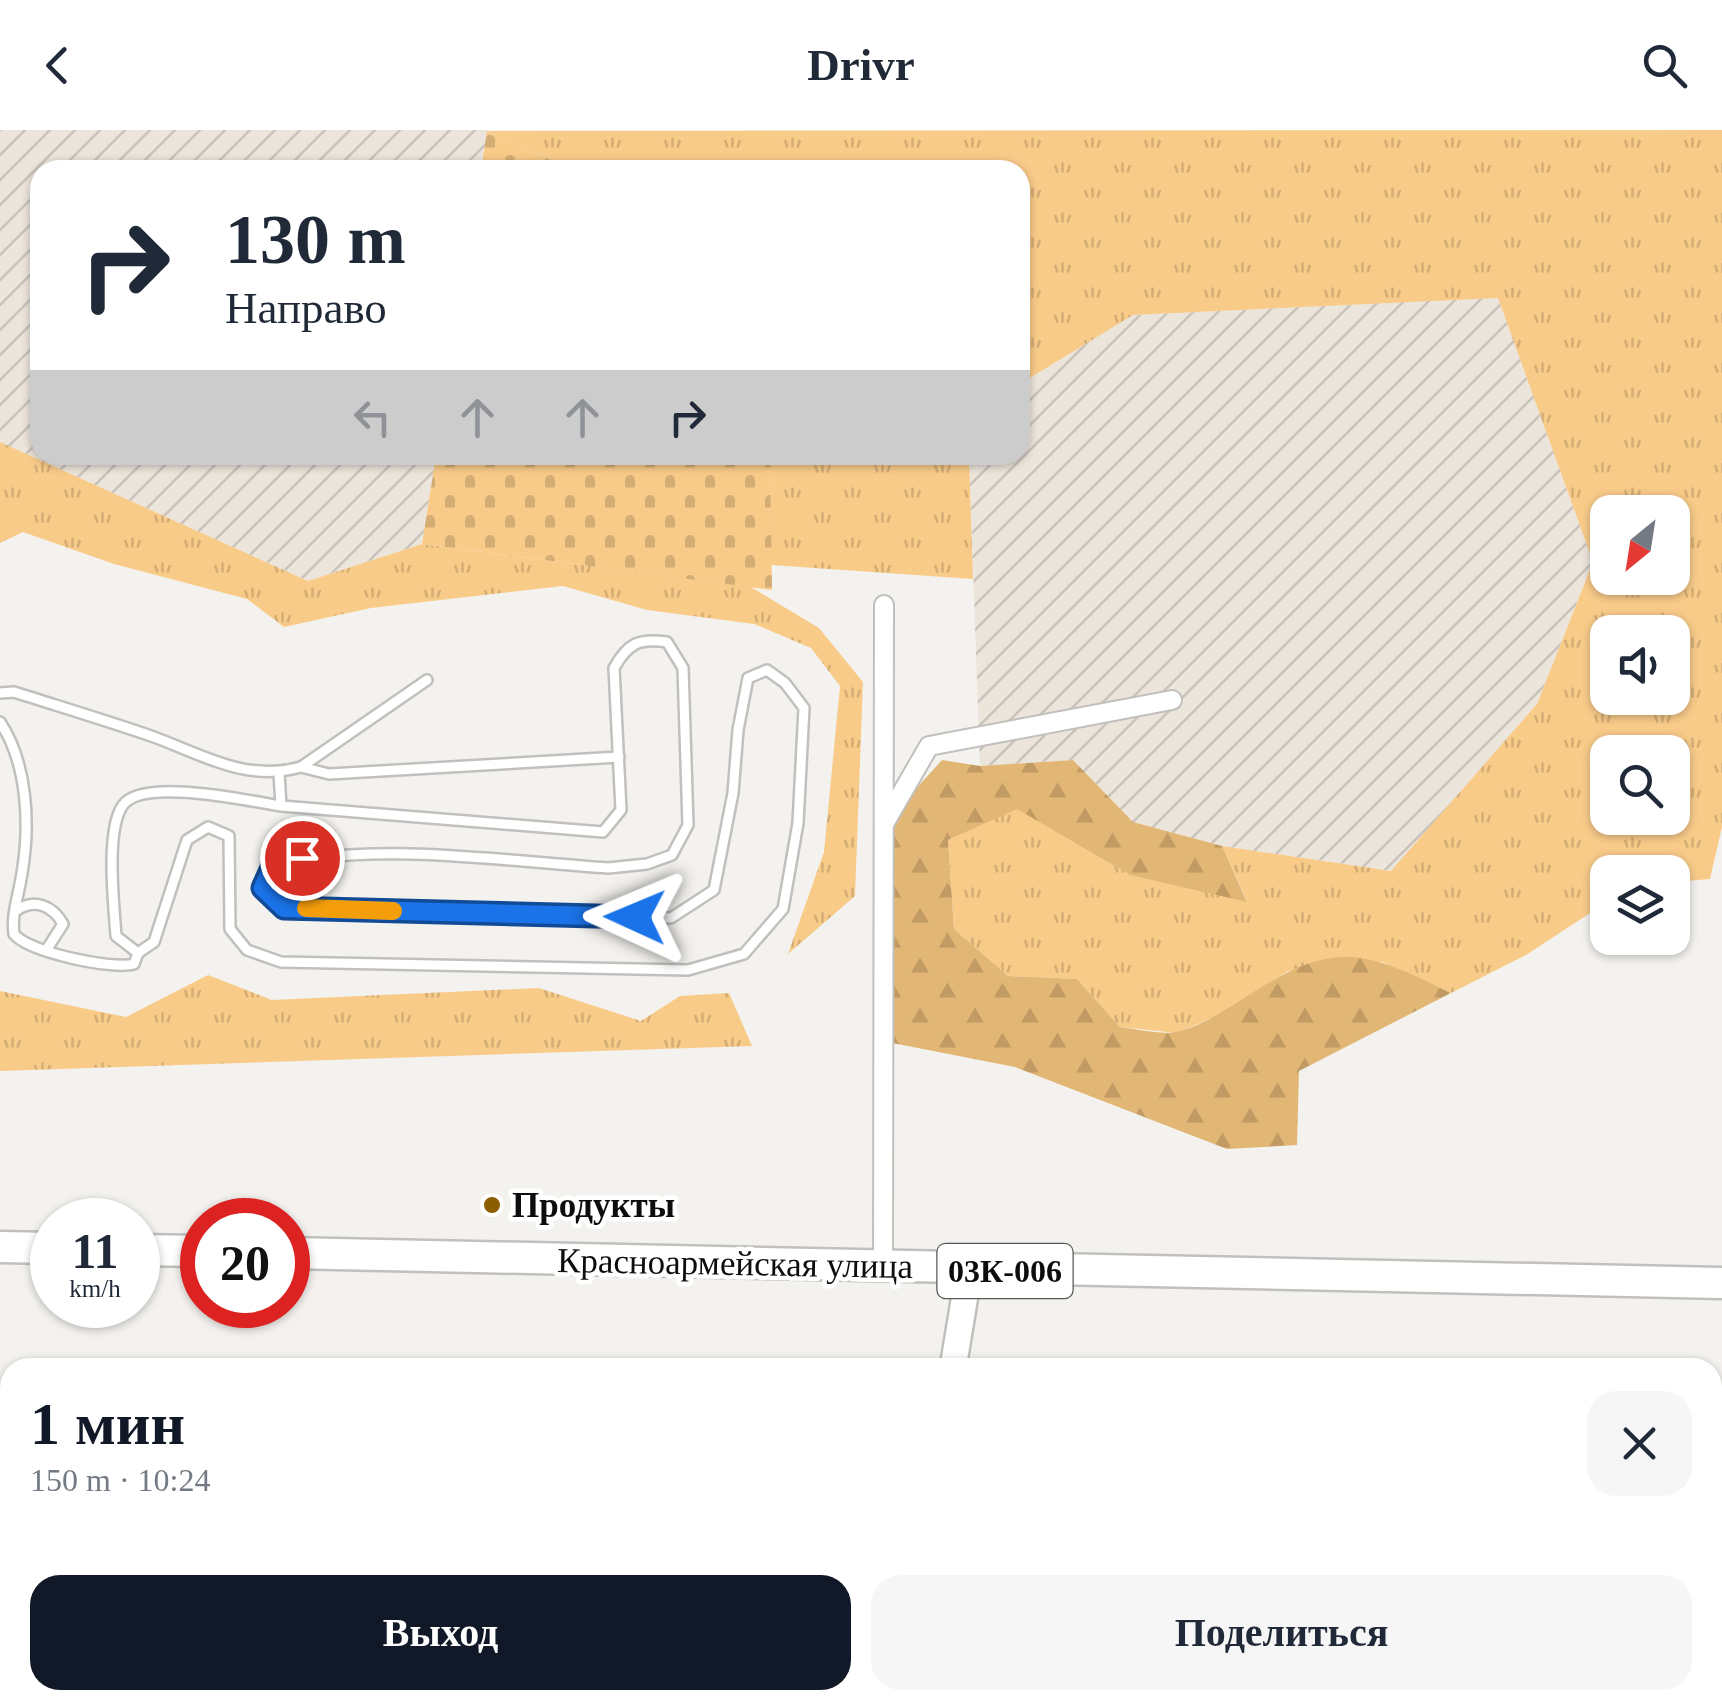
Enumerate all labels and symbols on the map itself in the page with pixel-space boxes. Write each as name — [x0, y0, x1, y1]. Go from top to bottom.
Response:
north arrow — [1590, 495, 1690, 595]
pin — [260, 816, 345, 901]
position arrow — [583, 865, 687, 969]
place label: Продукты — [512, 1186, 675, 1225]
marker: Продукты — [481, 1194, 503, 1216]
speed limit sign: 20 — [180, 1198, 310, 1328]
street label: Красноармейская улица — [557, 1241, 914, 1286]
road number: 03К-006 — [938, 1244, 1072, 1298]

